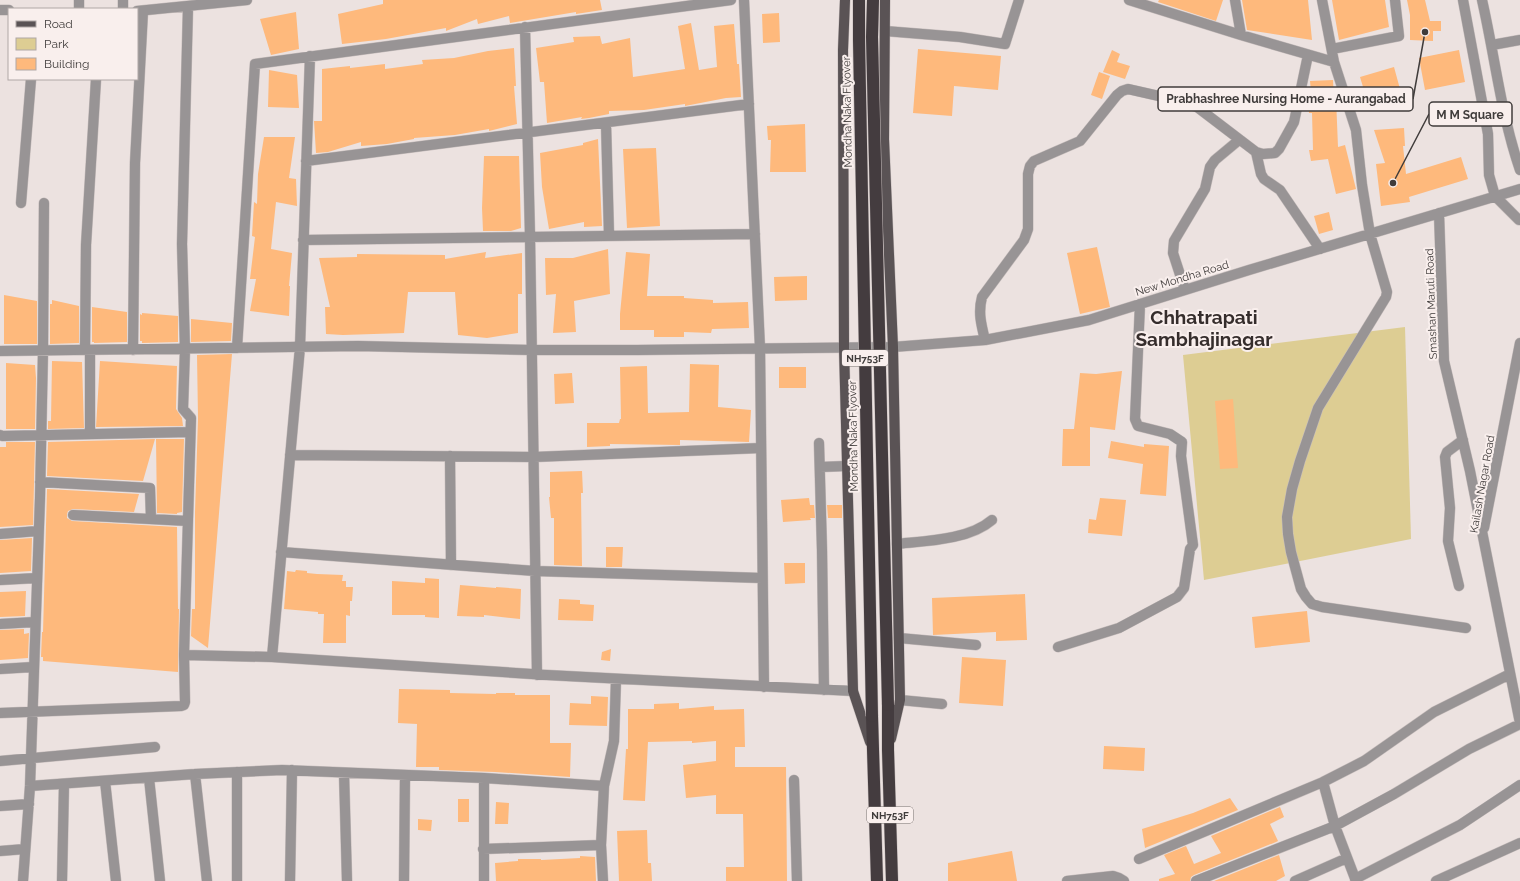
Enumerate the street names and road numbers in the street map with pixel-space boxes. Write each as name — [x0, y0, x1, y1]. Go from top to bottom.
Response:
street label: Mondha Naka Flyover — [840, 56, 855, 168]
street label: Smashan Maruti Road — [1423, 248, 1440, 360]
street label: New Mondha Road — [1134, 258, 1231, 299]
road number: NH753F — [842, 350, 888, 366]
street label: Mondha Naka Flyover — [846, 380, 861, 492]
street label: Kailash Nagar Road — [1467, 434, 1498, 534]
road number: NH753F — [867, 807, 913, 823]

